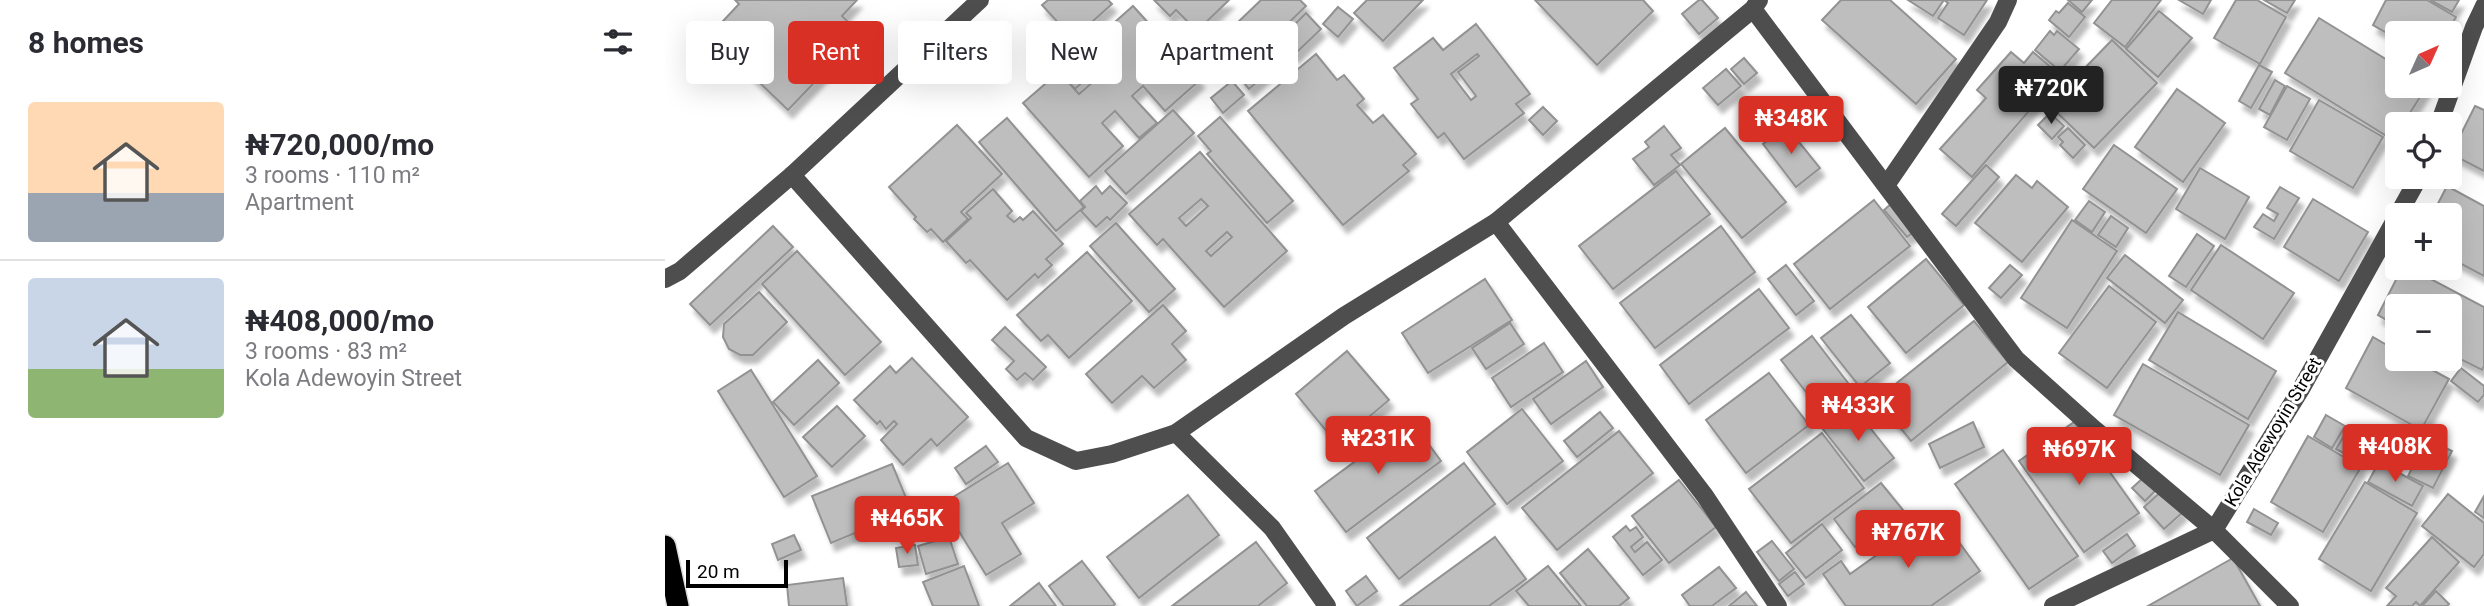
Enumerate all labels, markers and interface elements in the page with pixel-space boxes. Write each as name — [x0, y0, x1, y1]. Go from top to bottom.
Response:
chip: Buy — [686, 21, 774, 84]
chip: Rent — [788, 21, 884, 84]
chip: Filters — [898, 21, 1012, 84]
chip: New — [1026, 21, 1122, 84]
chip: Apartment — [1136, 21, 1298, 84]
north arrow — [2385, 21, 2462, 98]
map controls — [2385, 21, 2462, 371]
icon: filters — [599, 23, 637, 61]
text: 8 homes — [28, 25, 144, 60]
pin: ₦720K — [2002, 66, 2100, 126]
text: ₦720K — [2015, 75, 2087, 102]
pin: ₦348K — [1742, 96, 1840, 156]
text: ₦348K — [1755, 105, 1827, 132]
button: locate — [2385, 112, 2462, 189]
text: ₦720,000/mo — [245, 127, 434, 162]
icon: home — [84, 130, 168, 214]
text: 3 rooms · 110 m² — [245, 162, 420, 189]
text: Apartment — [245, 189, 354, 216]
button: + — [2385, 203, 2462, 280]
button: − — [2385, 294, 2462, 371]
text: ₦408,000/mo — [245, 303, 434, 338]
icon: home — [84, 306, 168, 390]
text: 3 rooms · 83 m² — [245, 338, 407, 365]
street label: Kola Adewoyin Street — [2220, 353, 2325, 510]
text: Kola Adewoyin Street — [245, 365, 462, 392]
pin: ₦433K — [1809, 384, 1907, 443]
text: ₦433K — [1822, 392, 1894, 419]
pin: ₦231K — [1329, 416, 1427, 476]
pin: ₦408K — [2346, 424, 2444, 484]
text: ₦231K — [1342, 425, 1414, 452]
pin: ₦697K — [2030, 428, 2128, 487]
text: ₦408K — [2359, 433, 2431, 460]
text: ₦697K — [2043, 436, 2115, 463]
pin: ₦465K — [858, 496, 956, 556]
text: ₦465K — [871, 505, 943, 532]
pin: ₦767K — [1859, 510, 1957, 570]
text: ₦767K — [1872, 519, 1944, 546]
scale bar — [686, 557, 787, 589]
text: 20 m — [697, 560, 740, 583]

